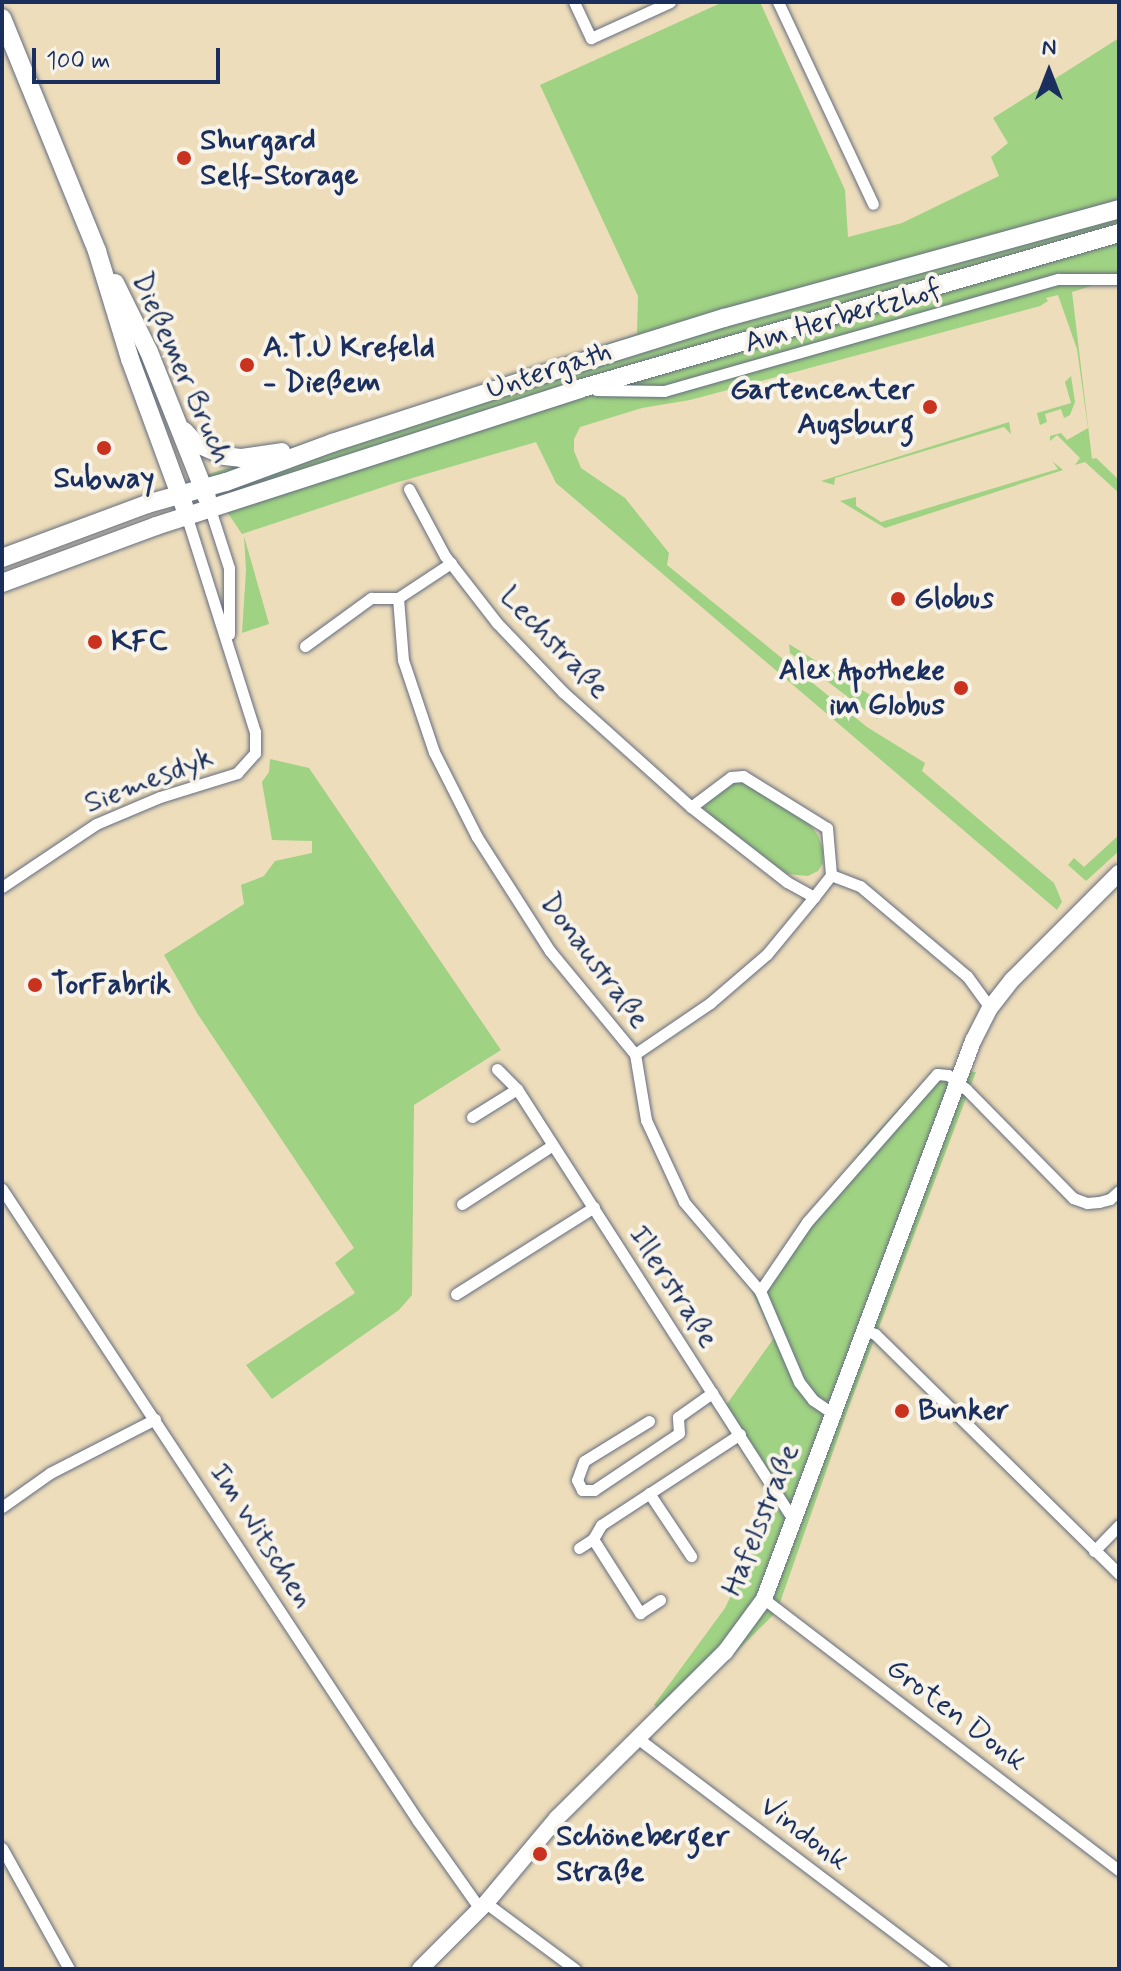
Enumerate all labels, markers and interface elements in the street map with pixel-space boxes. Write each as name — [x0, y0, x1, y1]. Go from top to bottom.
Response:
scale bar — [36, 32, 224, 82]
north arrow — [1009, 32, 1089, 112]
text: N — [1042, 34, 1056, 62]
text: 100 m — [46, 46, 110, 77]
place label: Shurgard Self-Storage — [200, 123, 358, 194]
marker: Shurgard Self-Storage — [175, 149, 193, 167]
street label: Dießemer Bruch — [123, 267, 239, 469]
street label: Am Herbertzhof — [739, 271, 947, 363]
place label: A.T.U Krefeld - Dießem — [263, 330, 434, 400]
street label: Untergath — [482, 334, 616, 408]
marker: A.T.U Krefeld - Dießem — [238, 356, 256, 374]
place label: Gartencenter Augsburg — [730, 372, 914, 442]
marker: Gartencenter Augsburg — [921, 398, 939, 416]
marker: Subway — [95, 439, 113, 457]
place label: Subway — [53, 461, 155, 497]
street label: Lechstraße — [491, 579, 617, 707]
place label: Globus — [914, 581, 994, 617]
marker: Globus — [889, 590, 907, 608]
place label: KFC — [111, 624, 168, 660]
marker: KFC — [86, 633, 104, 651]
place label: Alex Apotheke im Globus — [779, 653, 945, 724]
marker: Alex Apotheke im Globus — [952, 679, 970, 697]
street label: Siemesdyk — [79, 740, 219, 822]
street label: Donaustraße — [531, 886, 657, 1036]
place label: TorFabrik — [51, 967, 171, 1003]
marker: TorFabrik — [26, 976, 44, 994]
street label: Illerstraße — [620, 1219, 726, 1355]
place label: Bunker — [918, 1393, 1009, 1429]
marker: Bunker — [893, 1402, 911, 1420]
street label: Hafelsstraße — [714, 1439, 808, 1601]
street label: Im Witschen — [201, 1458, 321, 1614]
street label: Groten Donk — [879, 1651, 1033, 1779]
street label: Vindonk — [752, 1789, 856, 1879]
place label: Schöneberger Straße — [556, 1819, 729, 1890]
marker: Schöneberger Straße — [531, 1845, 549, 1863]

